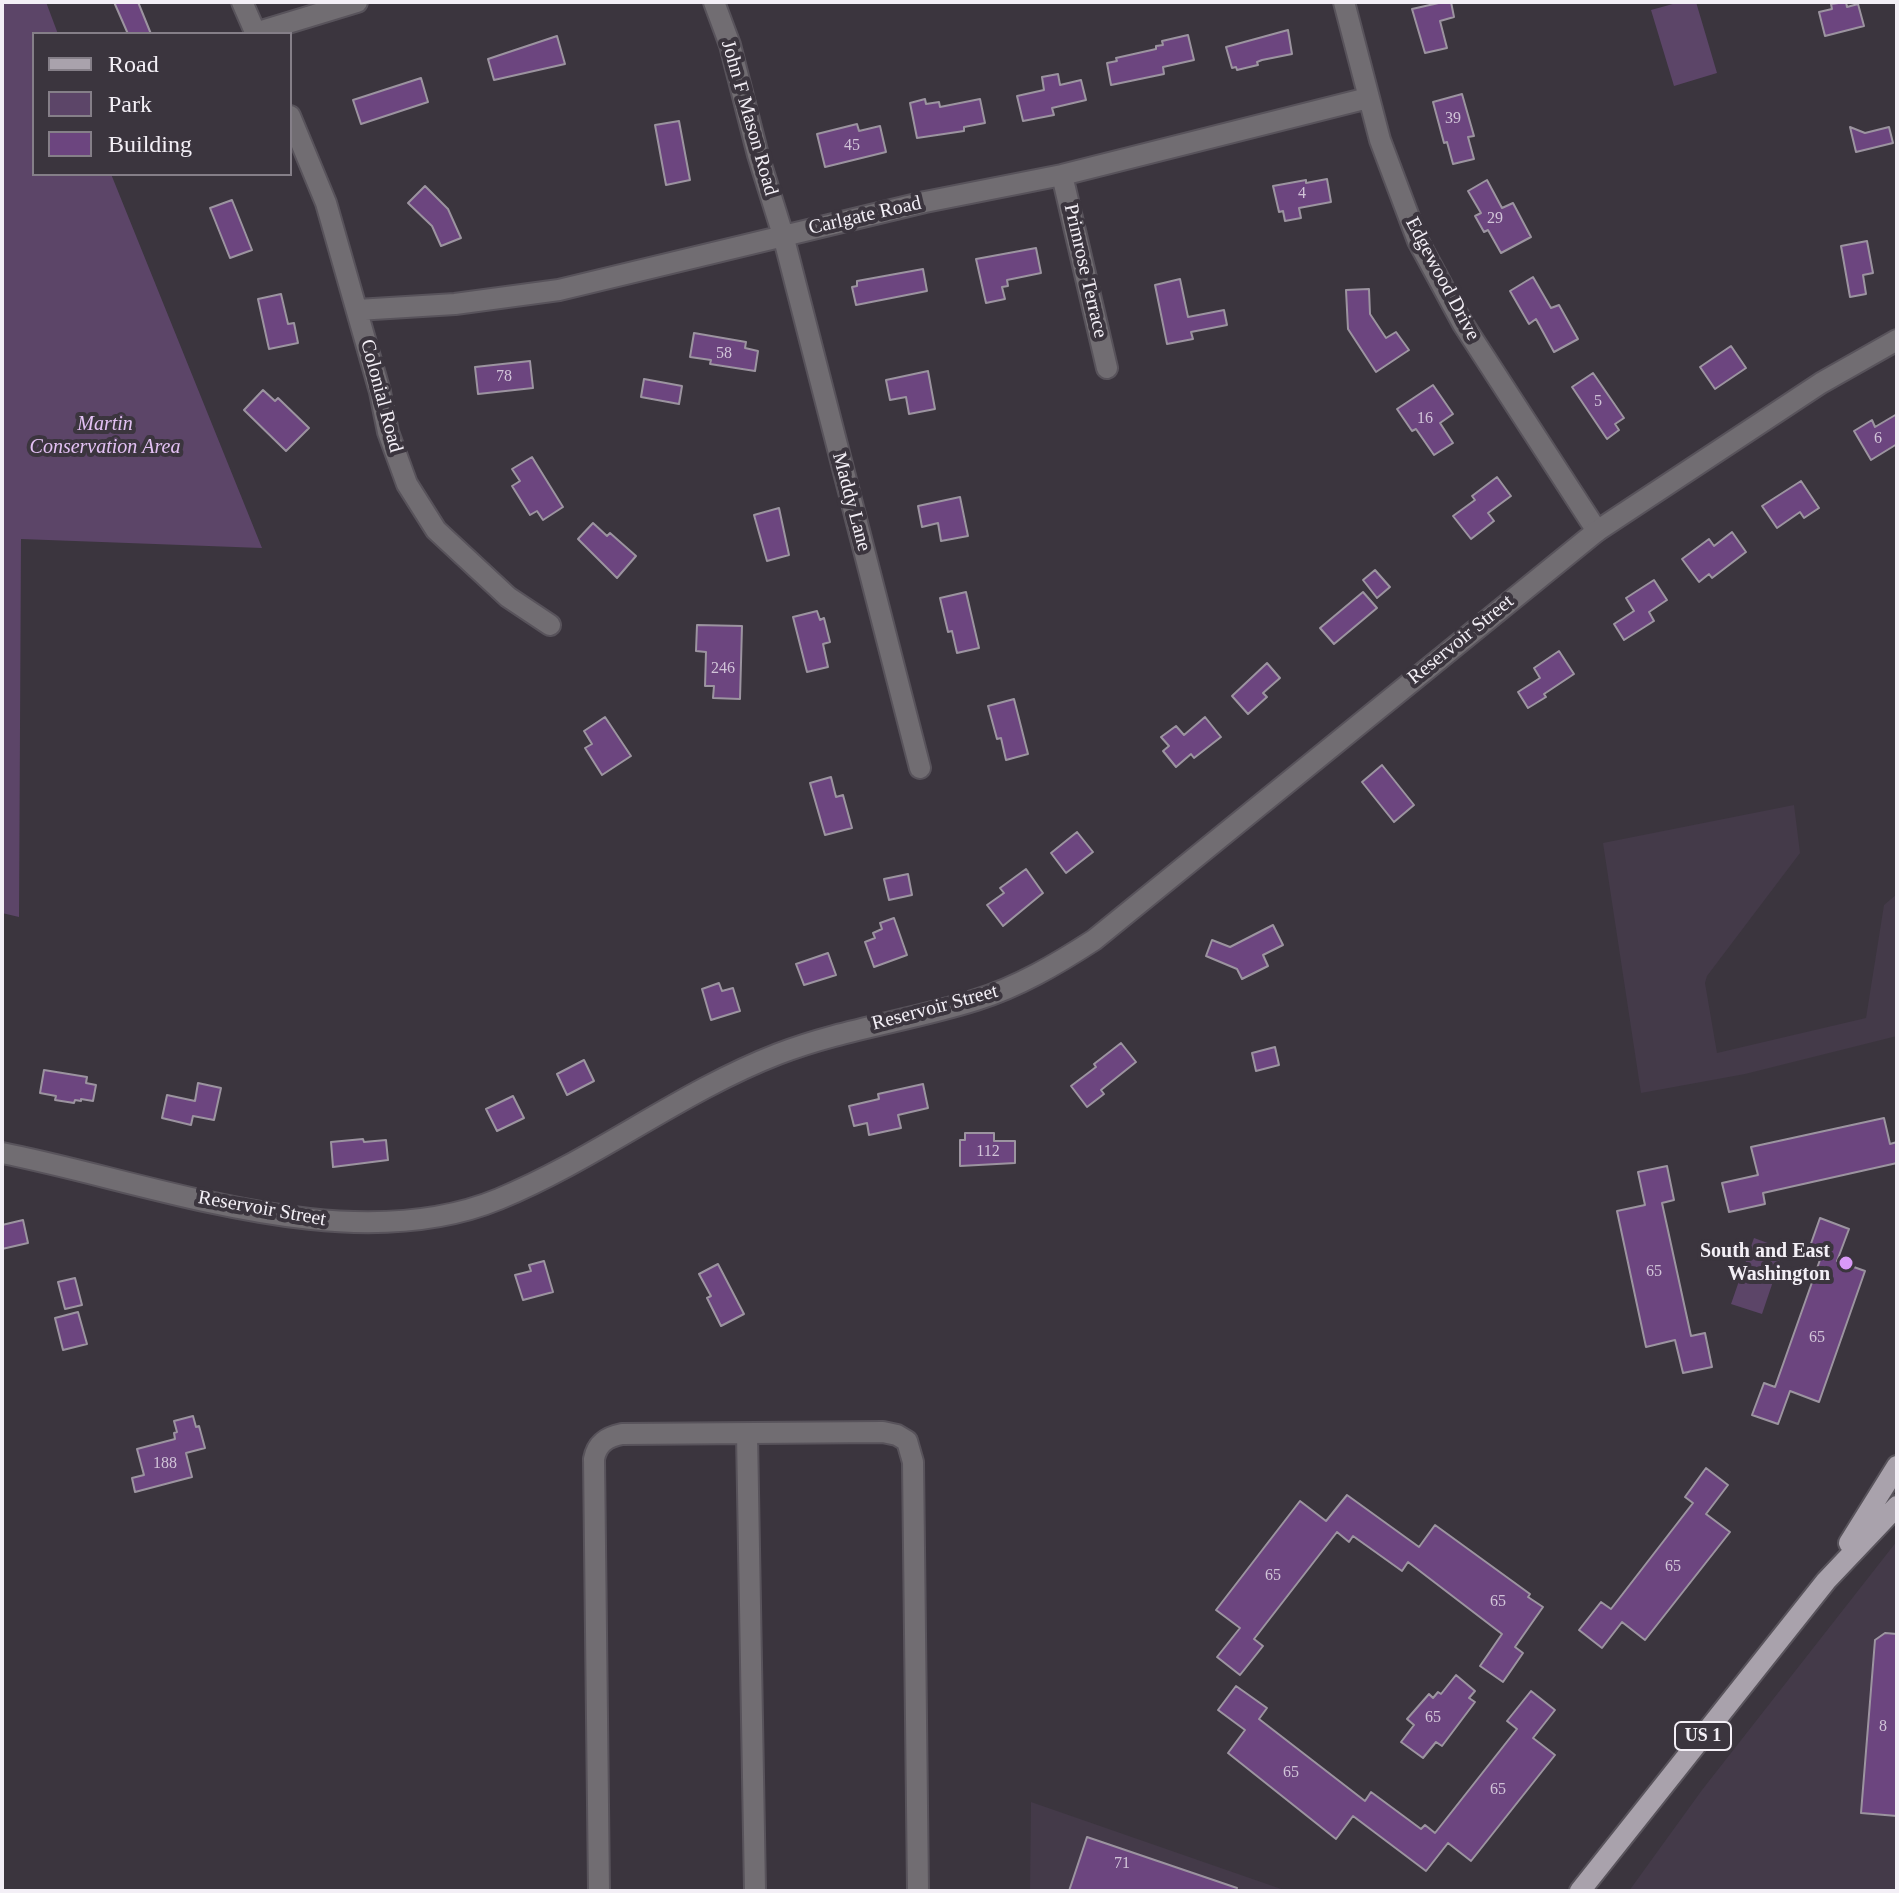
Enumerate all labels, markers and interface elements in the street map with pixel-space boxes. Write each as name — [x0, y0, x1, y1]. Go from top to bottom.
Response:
legend — [32, 32, 292, 176]
street label: John F Mason Road — [715, 38, 783, 198]
text: Road — [108, 51, 159, 77]
text: Park — [108, 91, 152, 117]
house number: 39 — [1445, 109, 1461, 129]
text: Building — [108, 131, 192, 157]
house number: 45 — [844, 136, 860, 156]
house number: 4 — [1298, 184, 1306, 204]
street label: Carlgate Road — [806, 191, 924, 241]
street label: Primrose Terrace — [1058, 202, 1112, 340]
house number: 29 — [1487, 209, 1503, 229]
street label: Edgewood Drive — [1399, 213, 1485, 345]
street label: Colonial Road — [354, 337, 408, 455]
house number: 58 — [716, 344, 732, 364]
house number: 78 — [496, 367, 512, 387]
house number: 5 — [1594, 392, 1602, 412]
house number: 16 — [1417, 409, 1433, 429]
park label: Martin Conservation Area — [30, 413, 180, 460]
house number: 6 — [1874, 429, 1882, 449]
street label: Maddy Lane — [826, 450, 876, 554]
street label: Reservoir Street — [1403, 590, 1519, 690]
house number: 246 — [711, 659, 735, 679]
street label: Reservoir Street — [869, 980, 1001, 1036]
house number: 112 — [976, 1142, 1000, 1162]
street label: Reservoir Street — [196, 1186, 328, 1232]
place label: South and East Washington — [1700, 1240, 1830, 1287]
marker: South and East Washington — [1837, 1254, 1855, 1272]
house number: 65 — [1646, 1262, 1662, 1282]
house number: 65 — [1809, 1328, 1825, 1348]
house number: 188 — [153, 1454, 177, 1474]
house number: 65 — [1665, 1557, 1681, 1577]
house number: 65 — [1265, 1566, 1281, 1586]
house number: 65 — [1490, 1592, 1506, 1612]
house number: 65 — [1425, 1708, 1441, 1728]
house number: 8 — [1879, 1717, 1887, 1737]
road number: US 1 — [1675, 1722, 1731, 1750]
house number: 65 — [1283, 1763, 1299, 1783]
house number: 65 — [1490, 1780, 1506, 1800]
house number: 71 — [1114, 1854, 1130, 1874]

